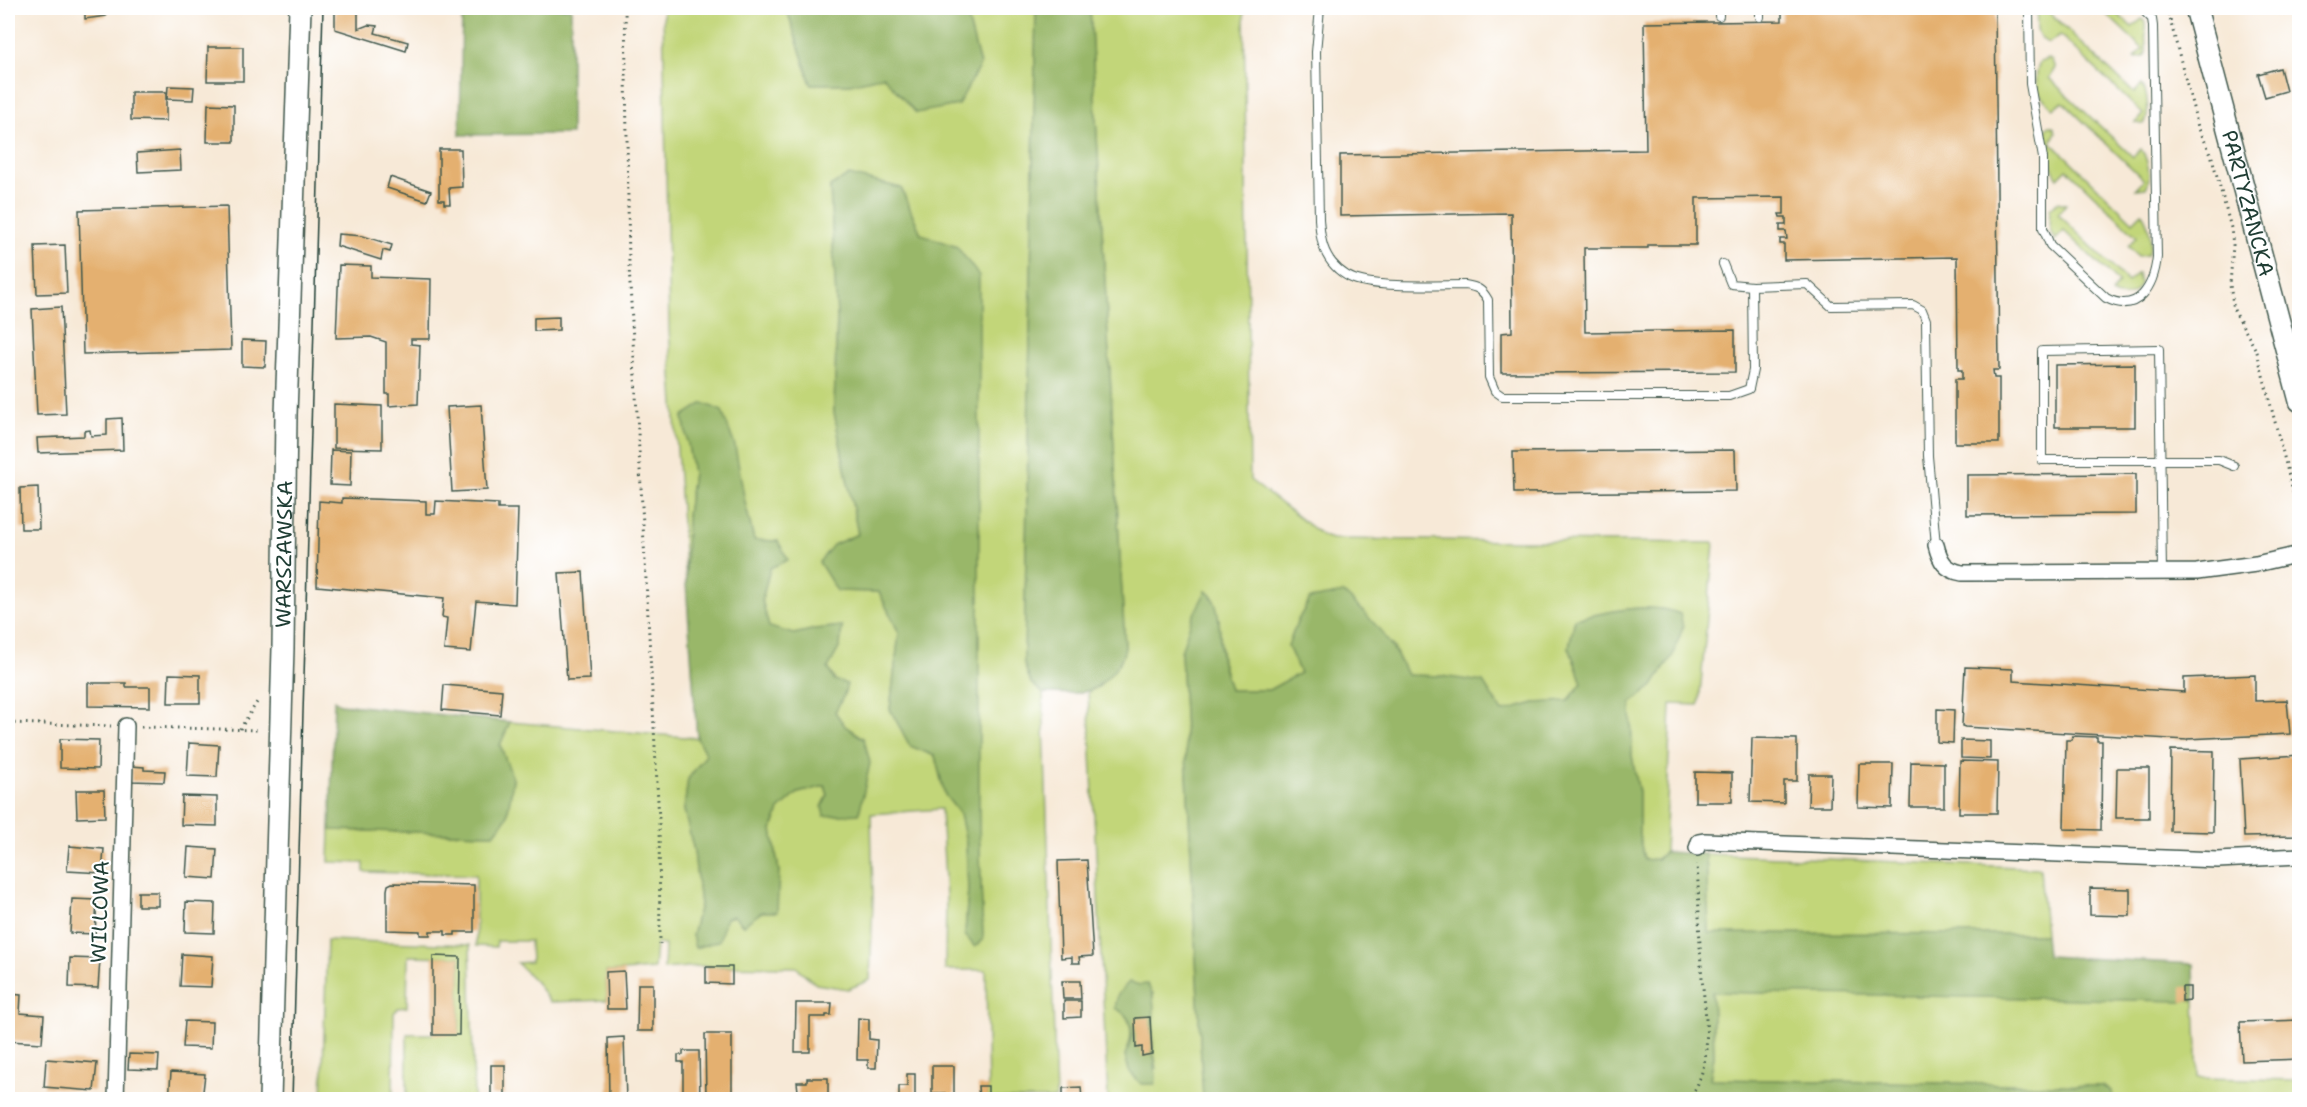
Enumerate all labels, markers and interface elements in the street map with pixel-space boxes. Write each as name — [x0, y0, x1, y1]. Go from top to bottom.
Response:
street label: PARTYZANCKA — [2215, 127, 2280, 280]
street label: WARSZAWSKA — [269, 480, 299, 628]
street label: WILLOWA — [84, 860, 116, 964]

